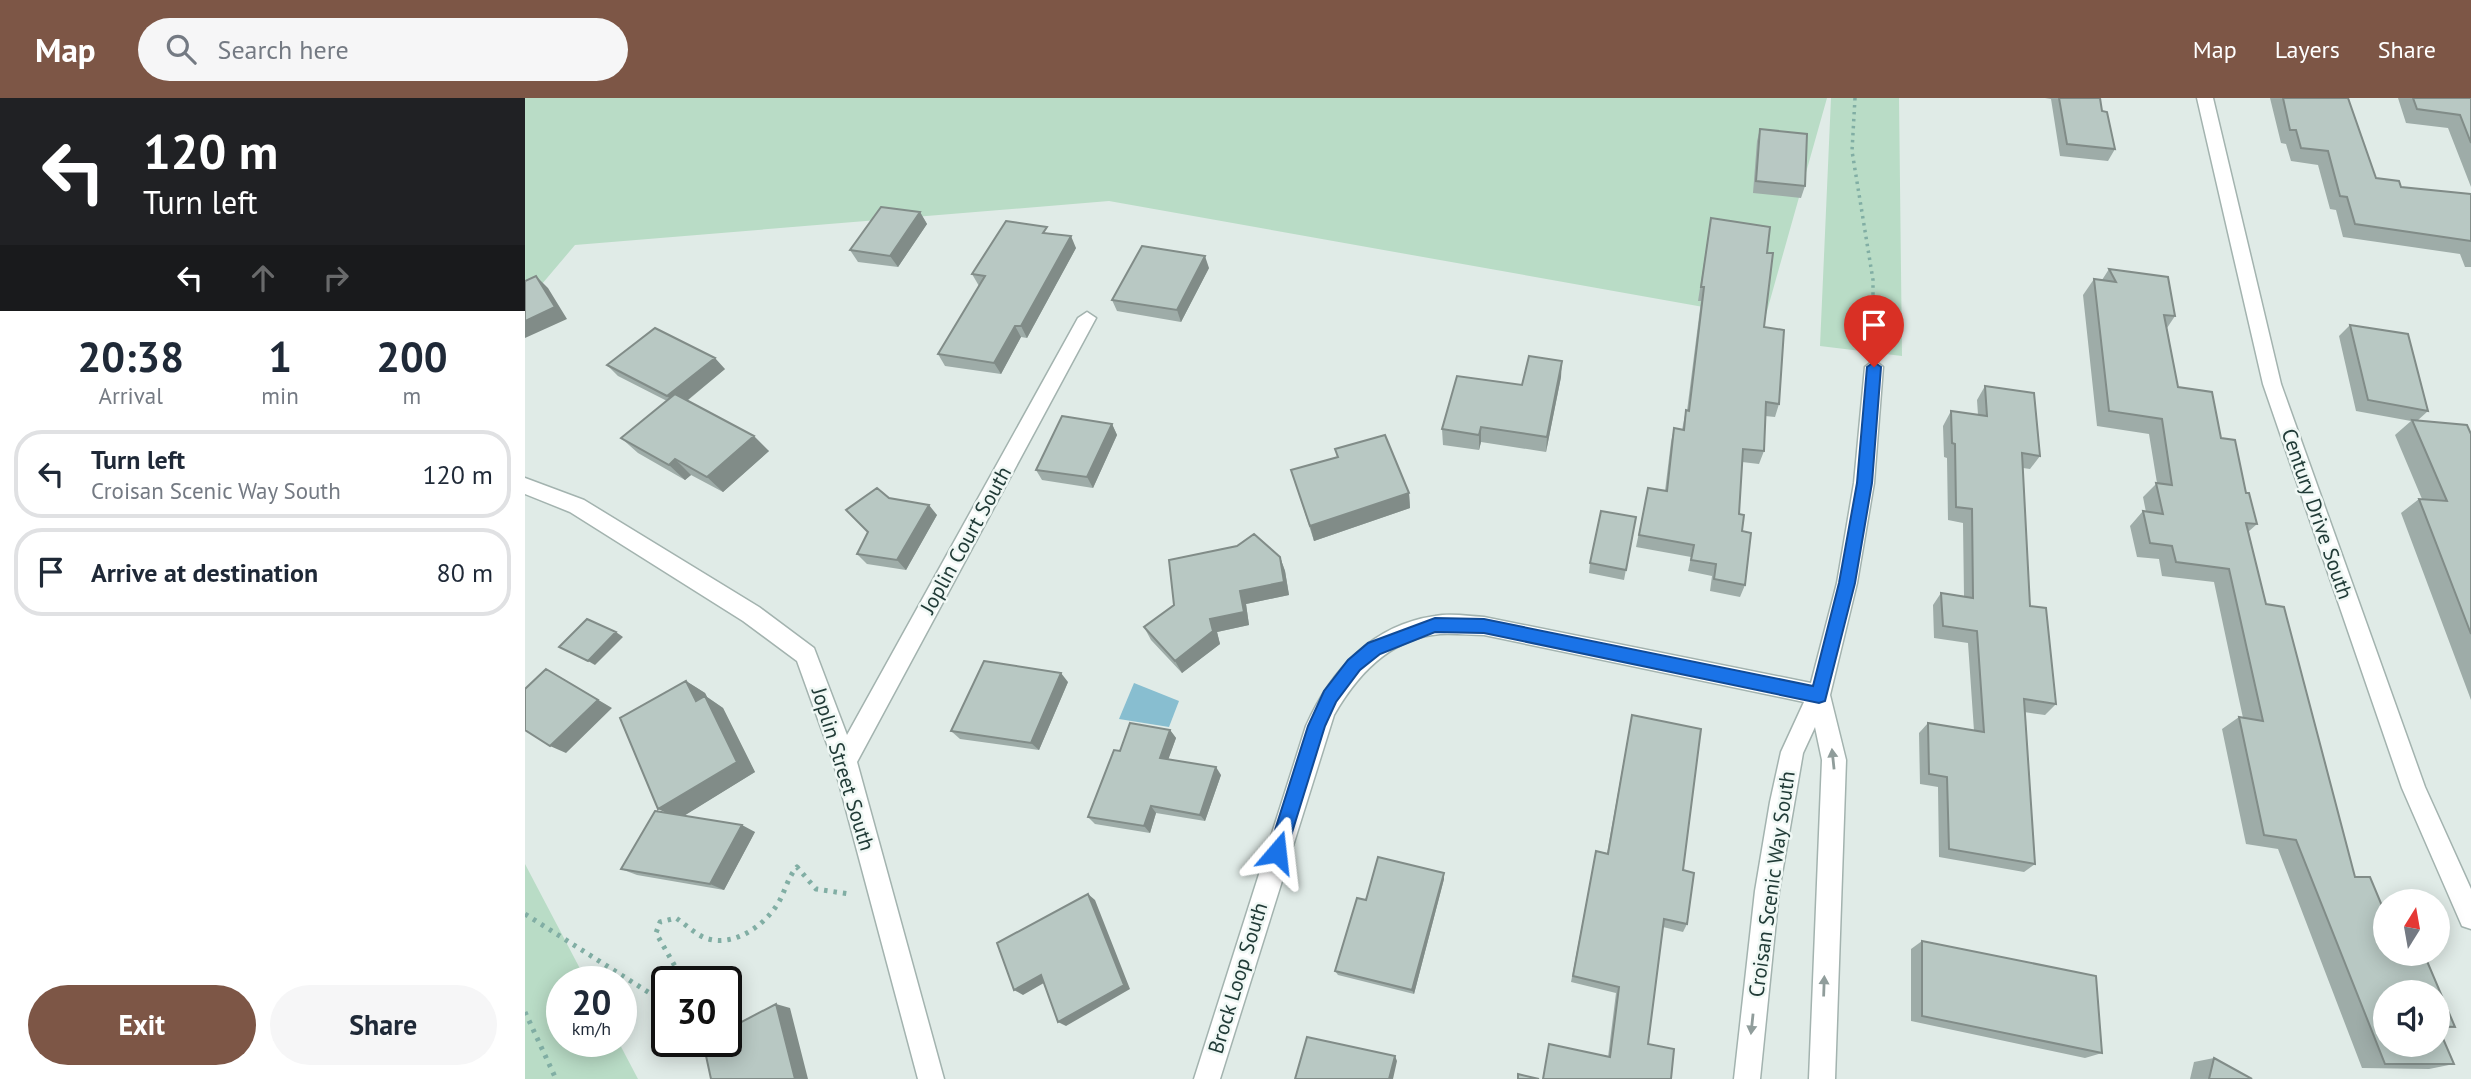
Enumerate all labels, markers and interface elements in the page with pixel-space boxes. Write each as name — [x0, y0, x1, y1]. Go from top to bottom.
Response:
search box — [138, 18, 628, 81]
text: Map — [35, 28, 96, 71]
icon: search — [162, 30, 200, 68]
text: Search here — [218, 33, 349, 66]
text: Map — [2193, 34, 2237, 65]
text: Layers — [2275, 34, 2340, 65]
text: Share — [2378, 34, 2436, 65]
text: 120 m — [143, 119, 278, 183]
icon: left — [28, 126, 119, 217]
text: Turn left — [143, 181, 258, 223]
icon: left — [171, 259, 209, 297]
icon: ahead — [244, 259, 282, 297]
icon: right — [317, 259, 355, 297]
pin — [1844, 295, 1904, 367]
icon: arrive — [1855, 306, 1893, 344]
text: 20:38 — [77, 329, 184, 384]
text: 1 — [268, 329, 292, 384]
text: 200 — [376, 329, 448, 384]
text: Arrival — [98, 381, 163, 410]
text: min — [261, 381, 299, 410]
text: m — [403, 381, 421, 410]
street label: Century Drive South — [2276, 425, 2359, 603]
text: Turn left — [91, 443, 185, 476]
icon: left — [32, 455, 70, 493]
text: 120 m — [422, 458, 493, 491]
street label: Joplin Court South — [913, 461, 1017, 619]
text: Croisan Scenic Way South — [91, 476, 341, 505]
icon: arrive — [32, 553, 70, 591]
text: Arrive at destination — [91, 556, 318, 589]
text: 80 m — [437, 556, 493, 589]
street label: Joplin Street South — [806, 683, 881, 854]
one-way arrow — [1827, 748, 1838, 770]
street label: Croisan Scenic Way South — [1742, 769, 1801, 999]
position arrow — [1240, 815, 1314, 889]
north arrow — [2373, 889, 2450, 966]
map controls — [2373, 889, 2450, 1057]
street label: Brock Loop South — [1202, 899, 1273, 1057]
speed limit sign: 30 — [651, 966, 742, 1057]
one-way arrow — [1819, 975, 1830, 997]
text: 20 — [572, 979, 611, 1025]
button: sound — [2373, 980, 2450, 1057]
button: Exit — [28, 985, 256, 1065]
button: Share — [270, 985, 497, 1065]
one-way arrow — [1747, 1013, 1758, 1035]
text: km/h — [572, 1017, 611, 1040]

